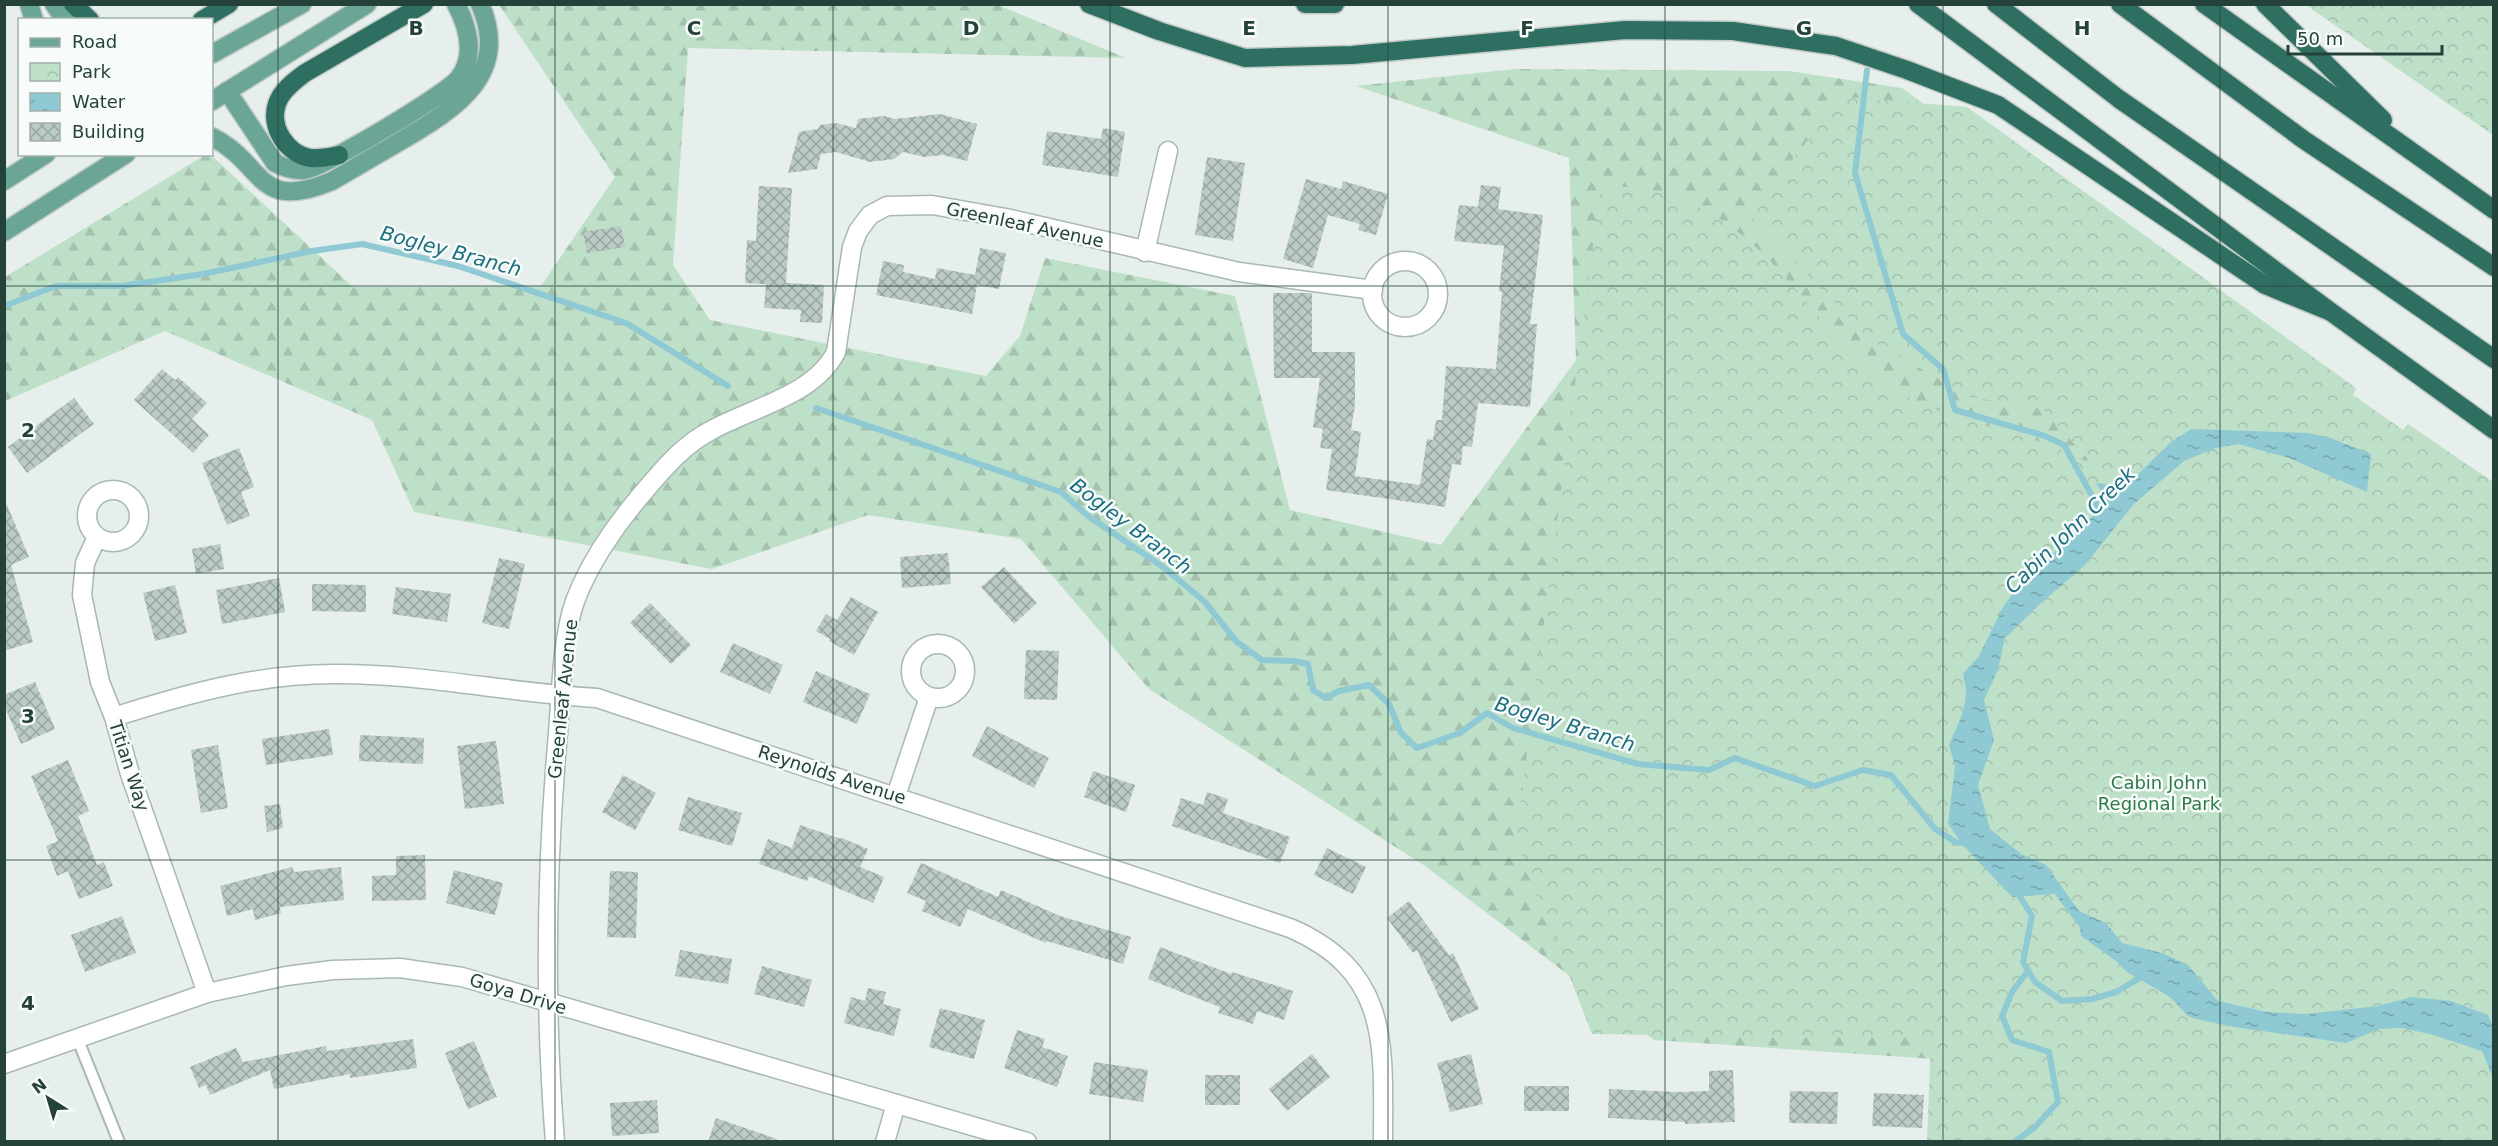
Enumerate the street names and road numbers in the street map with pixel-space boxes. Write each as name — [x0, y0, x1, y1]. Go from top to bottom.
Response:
street label: Greenleaf Avenue — [944, 198, 1106, 251]
street label: Greenleaf Avenue — [544, 618, 581, 780]
street label: Titian Way — [105, 717, 154, 814]
street label: Reynolds Avenue — [756, 741, 909, 808]
street label: Goya Drive — [467, 969, 569, 1018]

